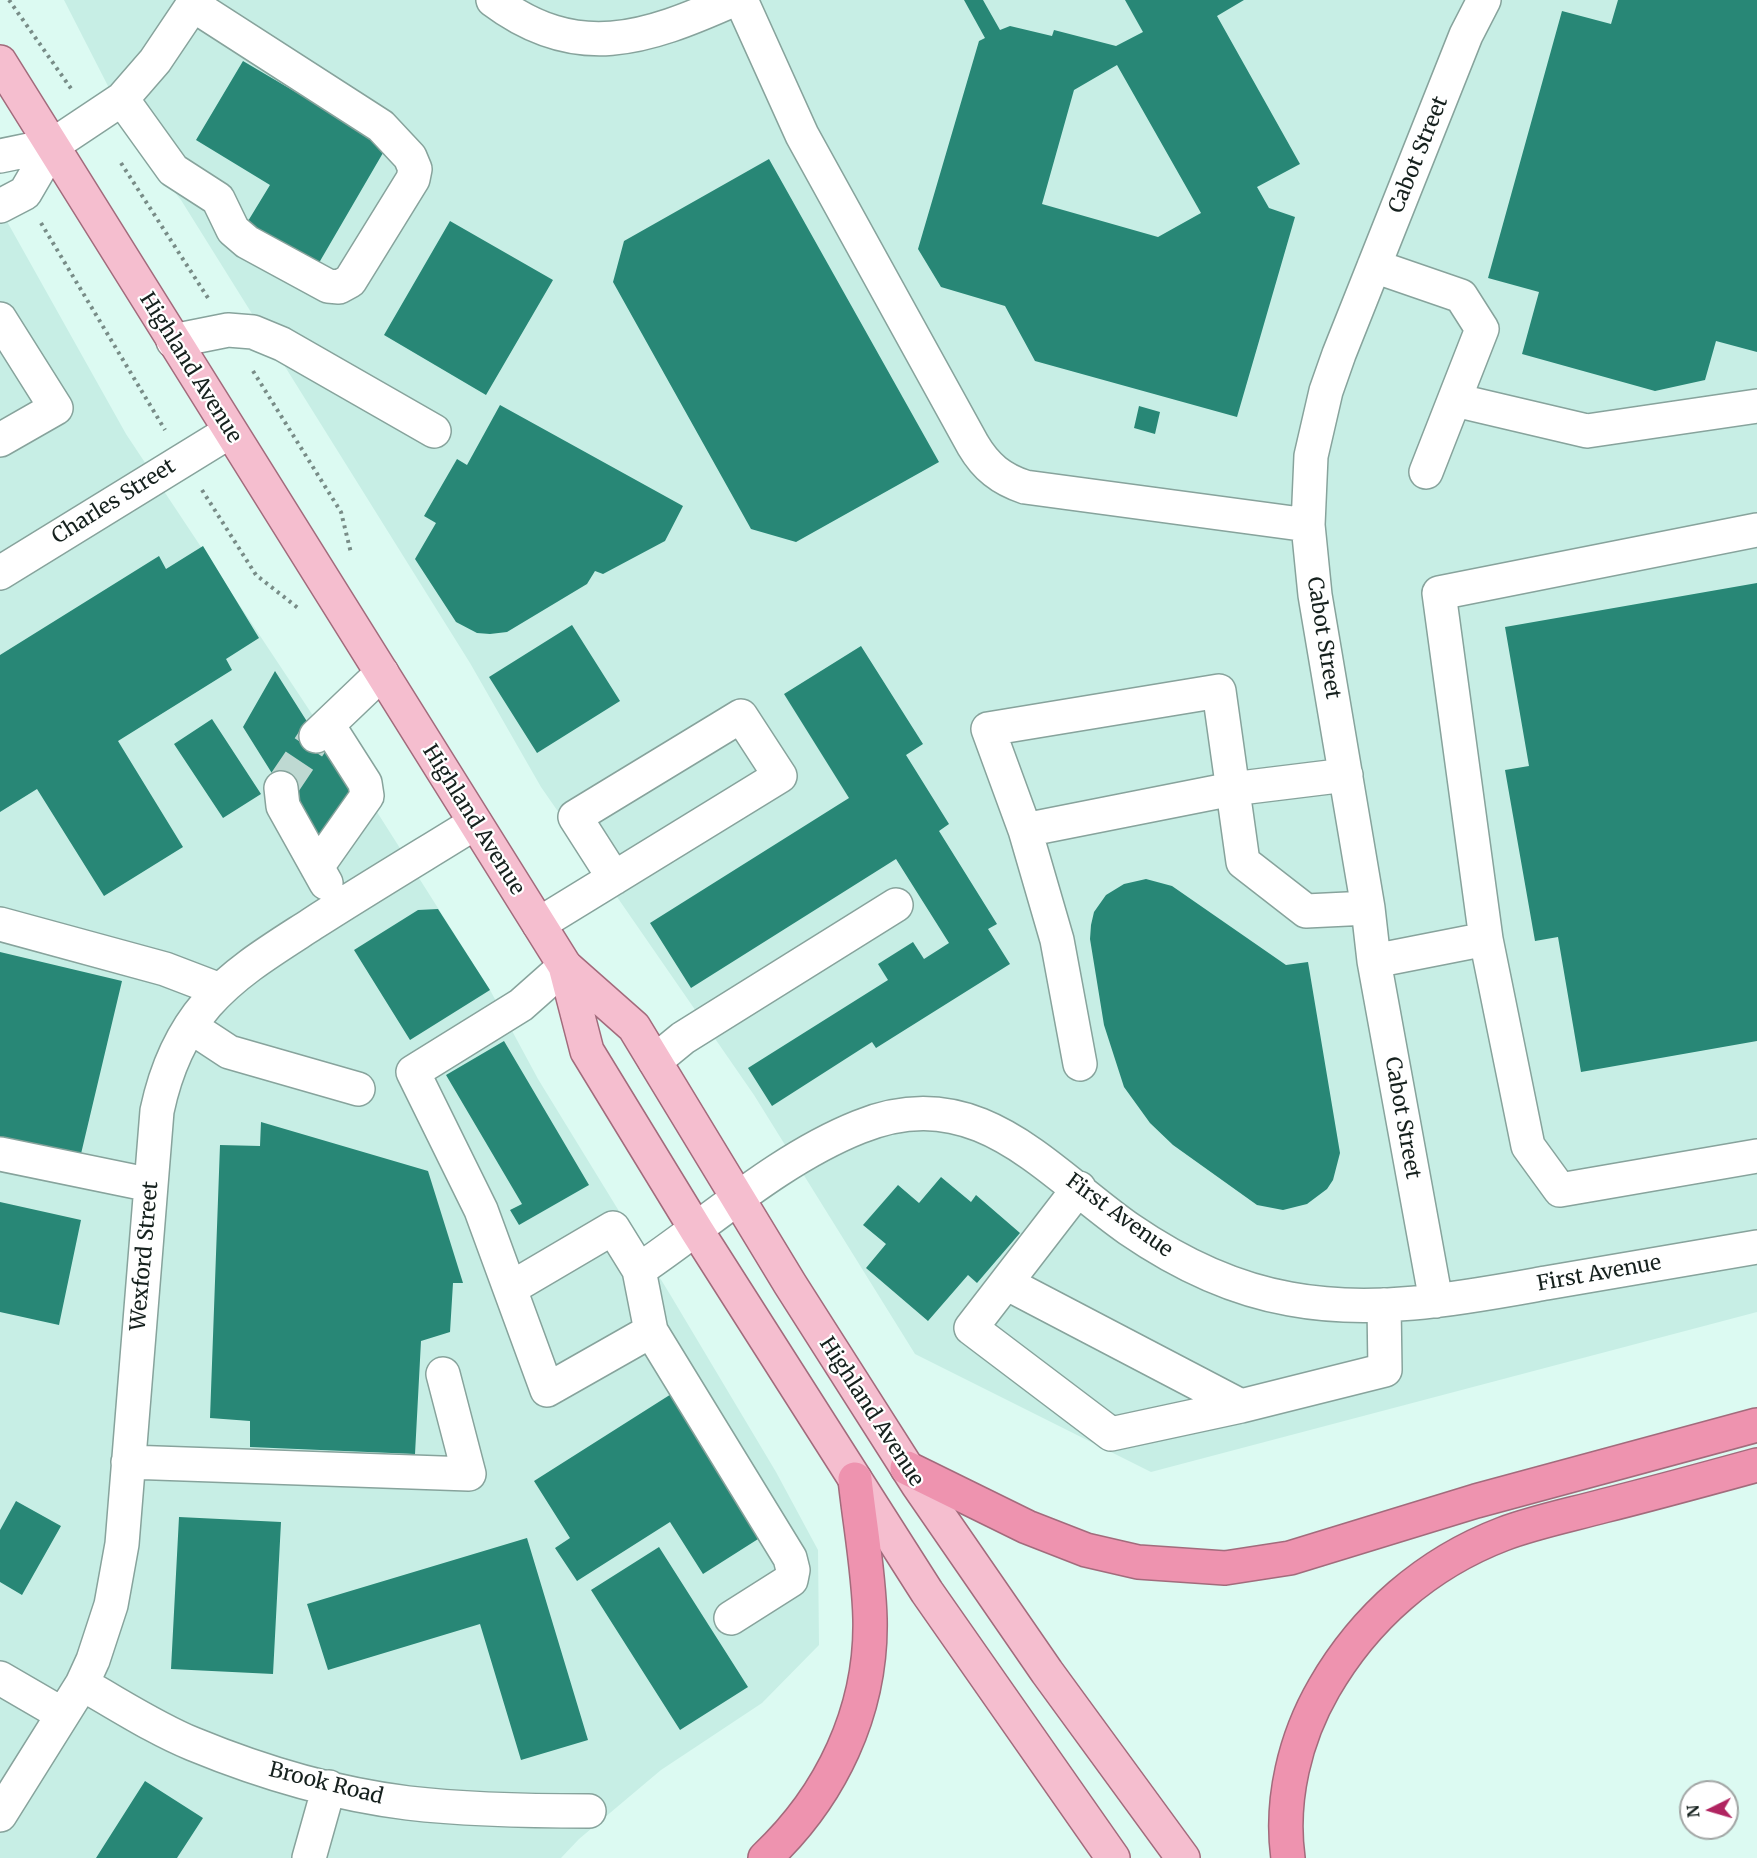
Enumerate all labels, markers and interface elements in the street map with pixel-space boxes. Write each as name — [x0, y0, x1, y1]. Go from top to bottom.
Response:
street label: Cabot Street — [1384, 93, 1454, 217]
street label: Highland Avenue — [134, 288, 246, 448]
street label: Charles Street — [48, 454, 180, 550]
street label: Cabot Street — [1301, 575, 1345, 701]
street label: Highland Avenue — [417, 740, 529, 900]
street label: Cabot Street — [1379, 1055, 1425, 1181]
street label: First Avenue — [1061, 1169, 1177, 1263]
street label: Wexford Street — [126, 1180, 164, 1332]
street label: First Avenue — [1535, 1251, 1663, 1297]
street label: Highland Avenue — [813, 1333, 929, 1491]
street label: Brook Road — [266, 1758, 386, 1810]
north arrow — [1679, 1780, 1739, 1840]
text: N — [1683, 1804, 1704, 1819]

